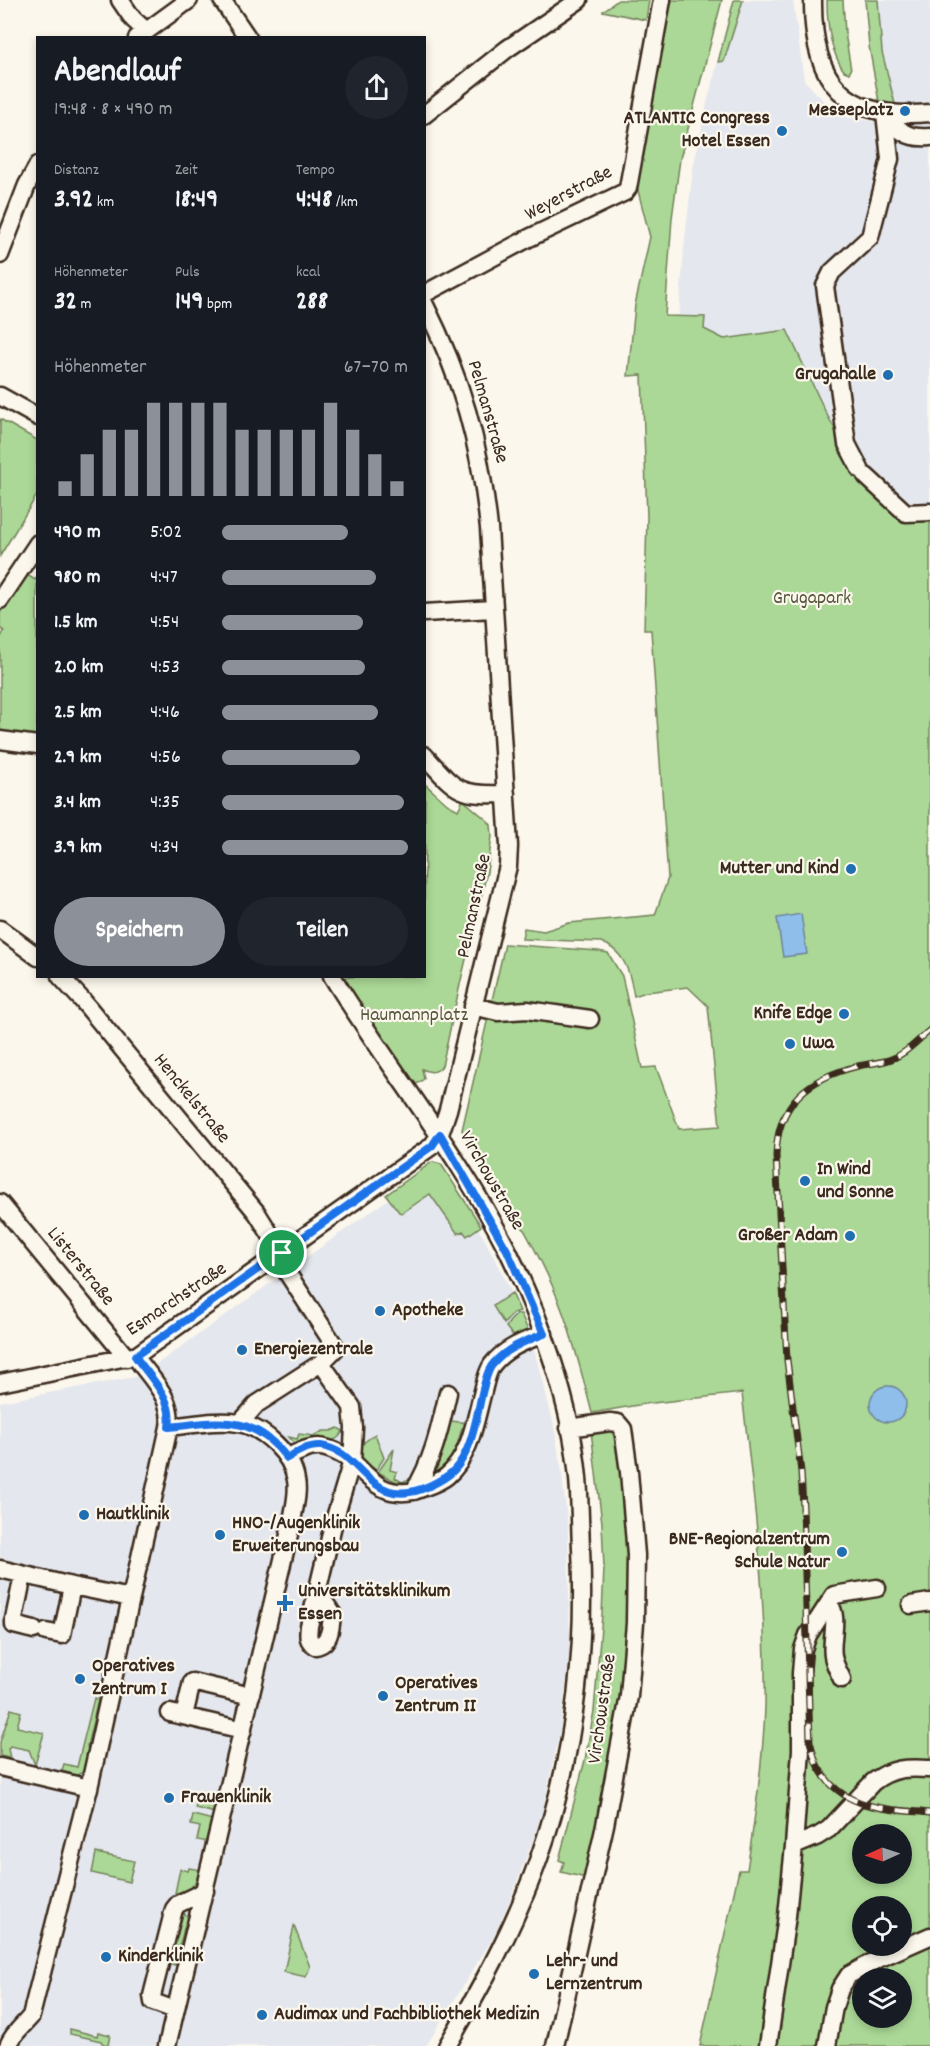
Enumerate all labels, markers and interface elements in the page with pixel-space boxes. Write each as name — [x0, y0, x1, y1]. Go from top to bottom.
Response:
text: Abendlauf — [54, 50, 181, 97]
button: share — [345, 56, 408, 119]
text: 19:48 · 8 × 490 m — [54, 96, 173, 124]
place label: Messeplatz — [809, 97, 893, 125]
marker: Messeplatz — [898, 104, 912, 118]
place label: ATLANTIC Congress Hotel Essen — [624, 105, 770, 156]
marker: ATLANTIC Congress Hotel Essen — [775, 124, 789, 138]
text: Distanz — [54, 159, 99, 182]
text: Zeit — [175, 159, 198, 182]
text: Tempo — [296, 159, 335, 182]
street label: Weyerstraße — [520, 159, 618, 229]
text: 3.92 — [54, 182, 93, 219]
text: 18:49 — [175, 182, 218, 219]
text: 4:48 — [296, 182, 332, 219]
text: km — [93, 191, 114, 214]
text: /km — [332, 191, 358, 214]
text: Höhenmeter — [54, 261, 128, 284]
text: Puls — [175, 261, 200, 284]
text: kcal — [296, 261, 320, 284]
text: 32 — [54, 284, 77, 321]
text: 149 — [175, 284, 203, 321]
text: 288 — [296, 284, 328, 321]
text: m — [77, 293, 92, 316]
text: bpm — [203, 293, 232, 316]
text: Höhenmeter — [54, 354, 146, 382]
text: 67–70 m — [344, 354, 408, 382]
street label: Pelmanstraße — [459, 357, 515, 467]
place label: Grugahalle — [795, 361, 876, 389]
marker: Grugahalle — [881, 368, 895, 382]
text: 490 m — [54, 519, 101, 547]
text: 5:02 — [150, 519, 182, 547]
text: 980 m — [54, 564, 100, 592]
text: 4:47 — [150, 564, 178, 592]
park label: Grugapark — [773, 585, 851, 613]
text: 1.5 km — [54, 609, 97, 637]
text: 4:54 — [150, 609, 179, 637]
text: 2.0 km — [54, 654, 103, 682]
text: 4:53 — [150, 654, 180, 682]
text: 2.5 km — [54, 699, 102, 727]
text: 4:46 — [150, 699, 180, 727]
text: 2.9 km — [54, 744, 102, 772]
text: 4:56 — [150, 744, 181, 772]
text: 3.4 km — [54, 789, 101, 817]
text: 4:35 — [150, 789, 180, 817]
text: 3.9 km — [54, 834, 102, 862]
text: 4:34 — [150, 834, 179, 862]
street label: Pelmanstraße — [450, 851, 500, 961]
place label: Mutter und Kind — [720, 855, 839, 883]
marker: Mutter und Kind — [844, 862, 858, 876]
button: Speichern — [54, 897, 225, 966]
button: Teilen — [237, 897, 408, 966]
place label: Knife Edge — [753, 1000, 832, 1028]
park label: Haumannplatz — [360, 1002, 468, 1030]
marker: Knife Edge — [837, 1007, 851, 1021]
place label: Uwa — [802, 1030, 835, 1058]
marker: Uwa — [783, 1037, 797, 1051]
street label: Henckelstraße — [146, 1048, 236, 1150]
street label: Virchowstraße — [451, 1126, 531, 1236]
place label: In Wind und Sonne — [817, 1156, 894, 1207]
marker: In Wind und Sonne — [798, 1174, 812, 1188]
street label: Listerstraße — [39, 1221, 121, 1313]
place label: Großer Adam — [738, 1222, 838, 1250]
pin — [256, 1227, 307, 1278]
marker: Großer Adam — [843, 1229, 857, 1243]
icon: arrive — [265, 1236, 298, 1269]
street label: Esmarchstraße — [121, 1256, 233, 1344]
place label: Apotheke — [392, 1297, 464, 1325]
marker: Apotheke — [373, 1304, 387, 1318]
place label: Energiezentrale — [254, 1336, 373, 1364]
marker: Energiezentrale — [235, 1343, 249, 1357]
place label: Hautklinik — [96, 1501, 169, 1529]
marker: Hautklinik — [77, 1508, 91, 1522]
place label: HNO-/Augenklinik Erweiterungsbau — [232, 1510, 360, 1561]
place label: BNE-Regionalzentrum Schule Natur — [669, 1526, 831, 1577]
marker: HNO-/Augenklinik Erweiterungsbau — [213, 1528, 227, 1542]
marker: BNE-Regionalzentrum Schule Natur — [835, 1545, 849, 1559]
place label: Universitätsklinikum Essen — [298, 1578, 451, 1629]
marker: Universitätsklinikum Essen — [276, 1594, 294, 1612]
street label: Virchowstraße — [581, 1652, 625, 1766]
place label: Operatives Zentrum I — [92, 1653, 175, 1704]
place label: Operatives Zentrum II — [395, 1670, 478, 1721]
marker: Operatives Zentrum I — [73, 1672, 87, 1686]
marker: Operatives Zentrum II — [376, 1689, 390, 1703]
place label: Frauenklinik — [181, 1784, 271, 1812]
marker: Frauenklinik — [162, 1791, 176, 1805]
north arrow — [852, 1824, 912, 1884]
map controls — [852, 1824, 912, 2028]
button: locate — [852, 1896, 912, 1956]
place label: Kinderklinik — [118, 1943, 203, 1971]
place label: Lehr- und Lernzentrum — [546, 1948, 643, 1999]
marker: Kinderklinik — [99, 1950, 113, 1964]
marker: Lehr- und Lernzentrum — [527, 1967, 541, 1981]
button: layers — [852, 1968, 912, 2028]
place label: Audimax und Fachbibliothek Medizin — [274, 2001, 540, 2029]
marker: Audimax und Fachbibliothek Medizin — [255, 2008, 269, 2022]

